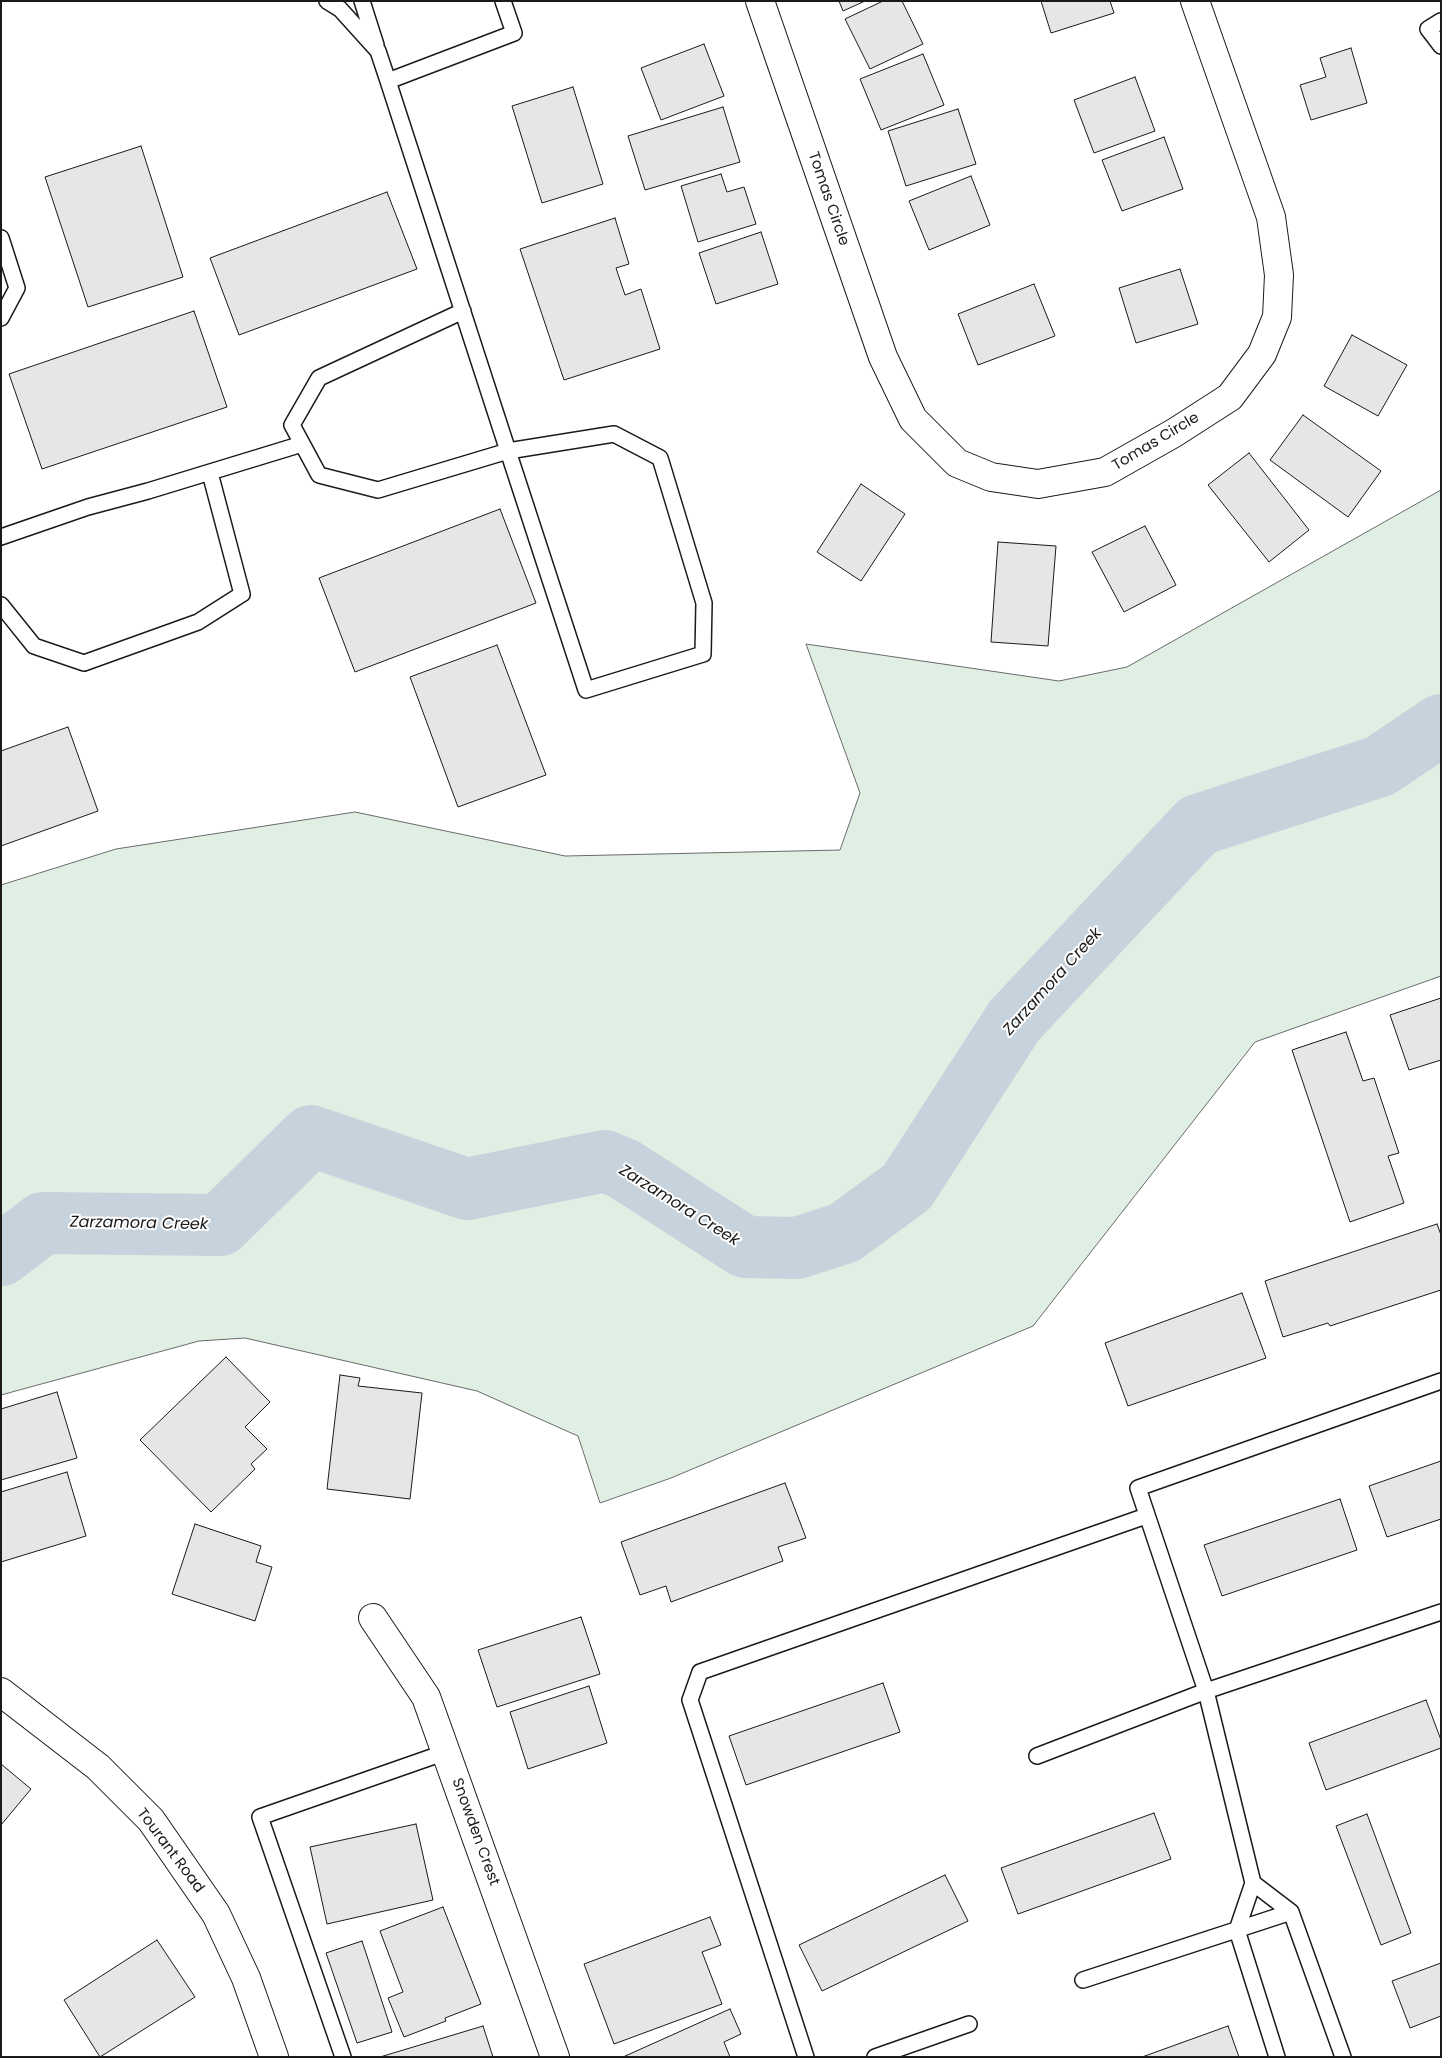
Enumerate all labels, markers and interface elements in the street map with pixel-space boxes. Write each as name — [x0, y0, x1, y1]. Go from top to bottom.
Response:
street label: Tomas Circle — [804, 150, 852, 248]
street label: Tomas Circle — [1109, 409, 1203, 475]
water label: Zarzamora Creek — [1000, 924, 1106, 1040]
water label: Zarzamora Creek — [615, 1161, 743, 1251]
water label: Zarzamora Creek — [70, 1213, 208, 1235]
street label: Snowden Crest — [447, 1776, 503, 1888]
street label: Tourant Road — [132, 1805, 208, 1897]

